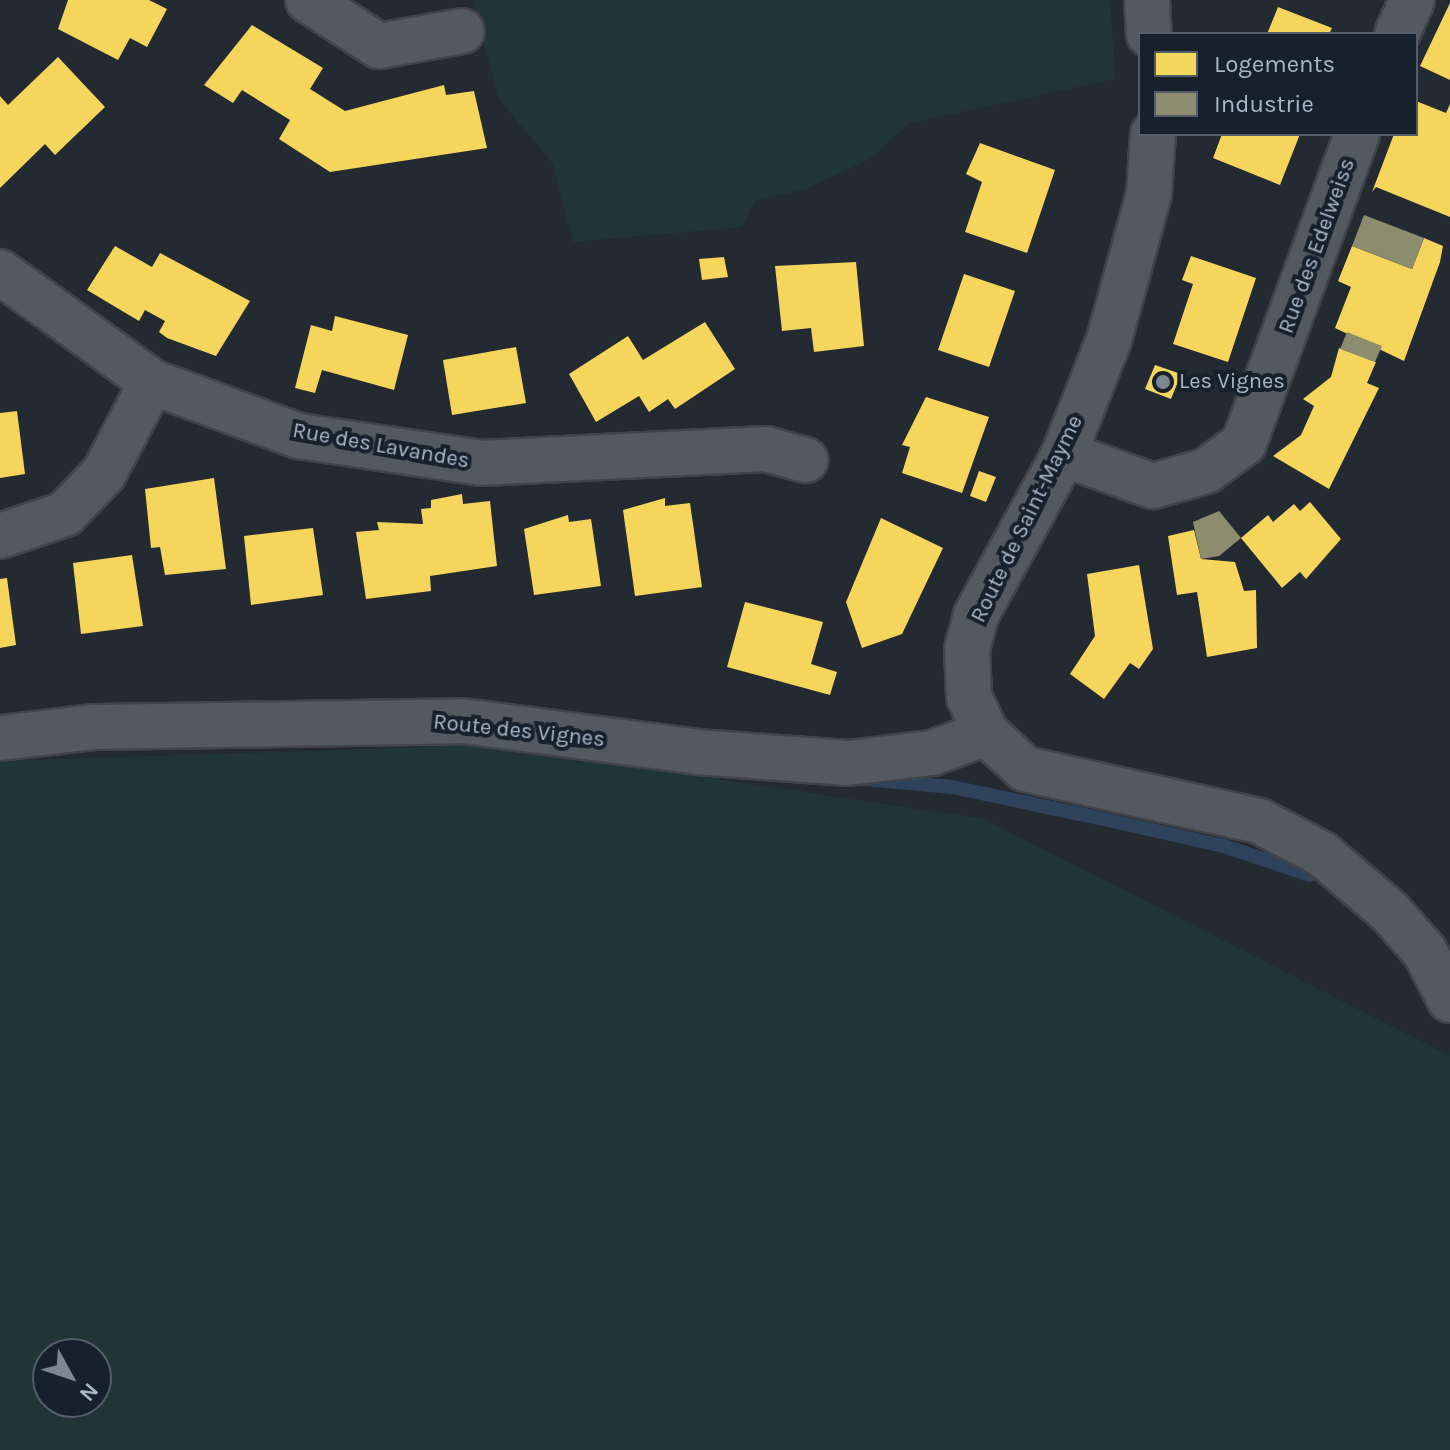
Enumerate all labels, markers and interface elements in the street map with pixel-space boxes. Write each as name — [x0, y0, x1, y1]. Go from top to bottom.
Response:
legend — [1138, 32, 1418, 136]
text: Logements — [1214, 50, 1335, 78]
text: Industrie — [1214, 90, 1314, 118]
street label: Rue des Edelweiss — [1273, 155, 1361, 337]
place label: Les Vignes — [1179, 369, 1285, 395]
marker: Les Vignes — [1154, 373, 1172, 391]
street label: Route de Saint-Mayme — [965, 411, 1089, 627]
street label: Rue des Lavandes — [290, 417, 472, 475]
street label: Route des Vignes — [432, 709, 606, 753]
north arrow — [32, 1338, 112, 1418]
text: N — [74, 1378, 104, 1407]

